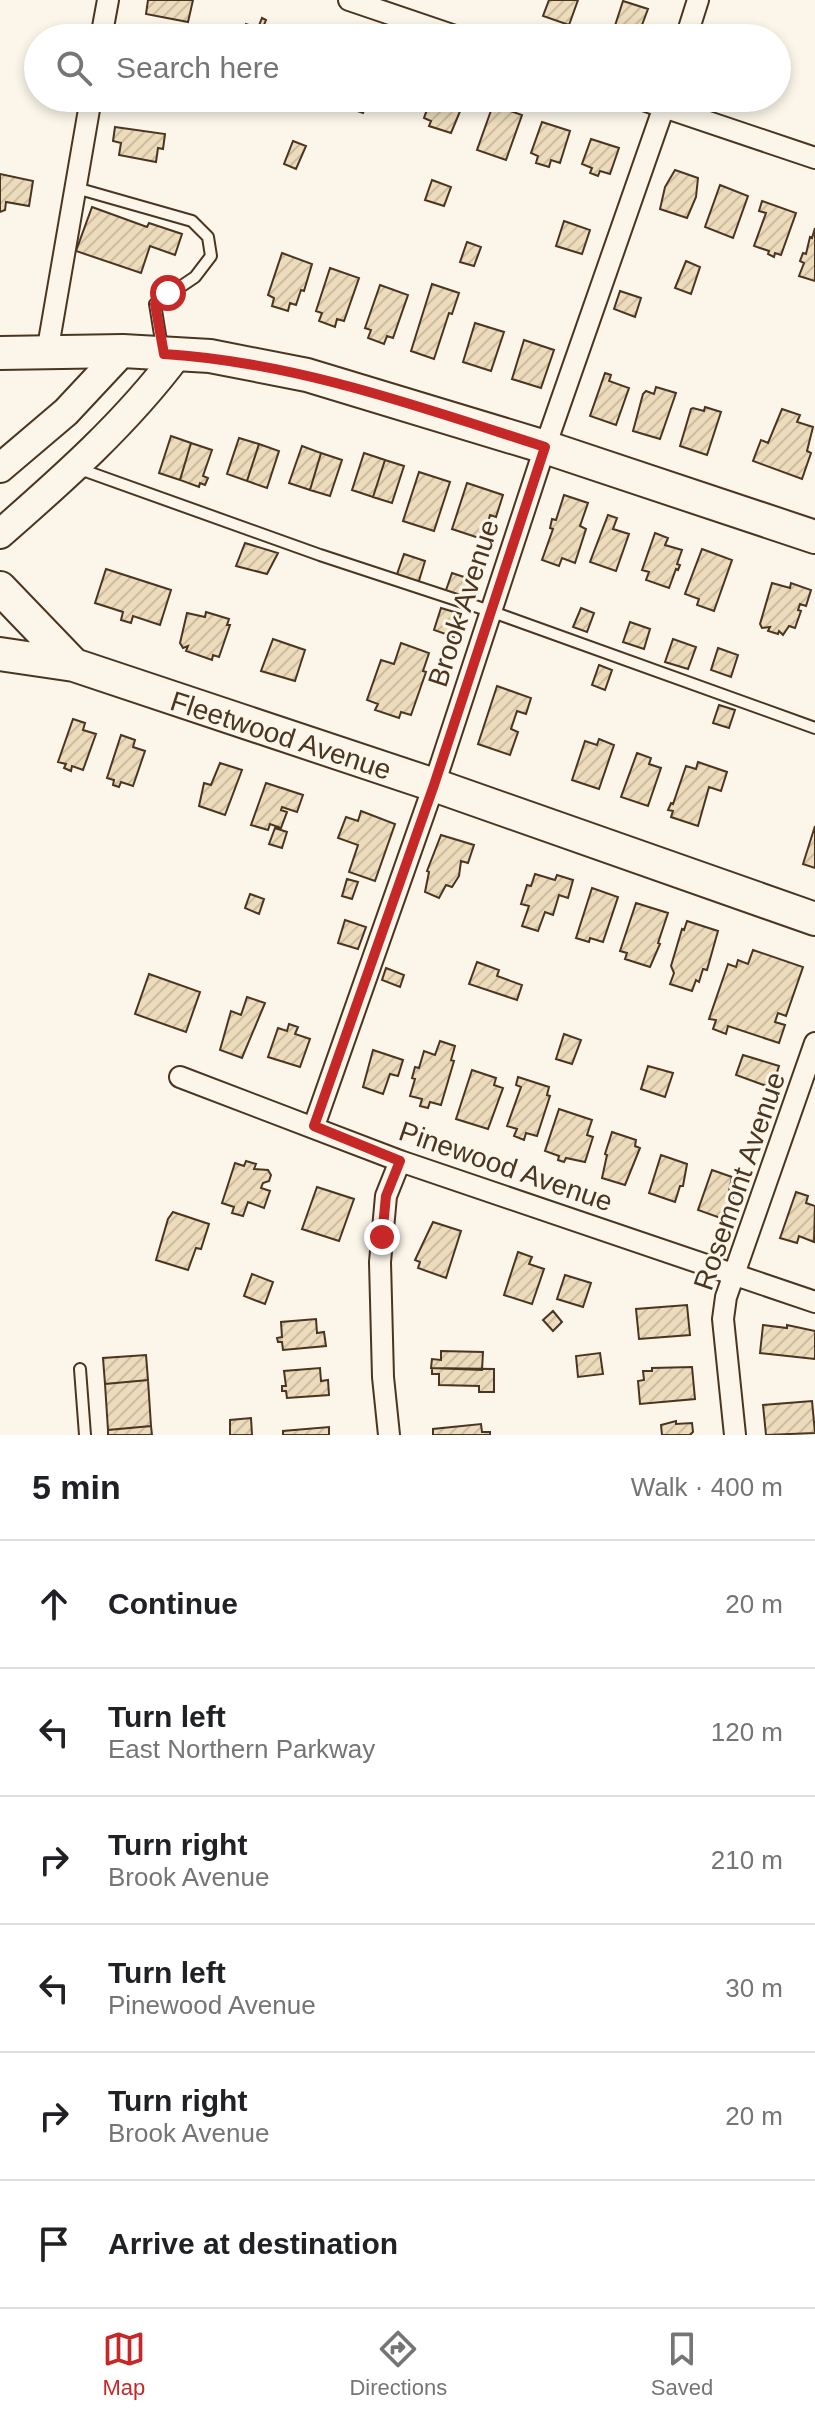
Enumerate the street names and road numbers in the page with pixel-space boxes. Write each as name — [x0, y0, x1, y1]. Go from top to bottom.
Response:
street label: Brook Avenue — [422, 516, 505, 691]
street label: Fleetwood Avenue — [167, 685, 395, 786]
street label: Rosemont Avenue — [688, 1068, 791, 1294]
street label: Pinewood Avenue — [395, 1115, 617, 1218]

